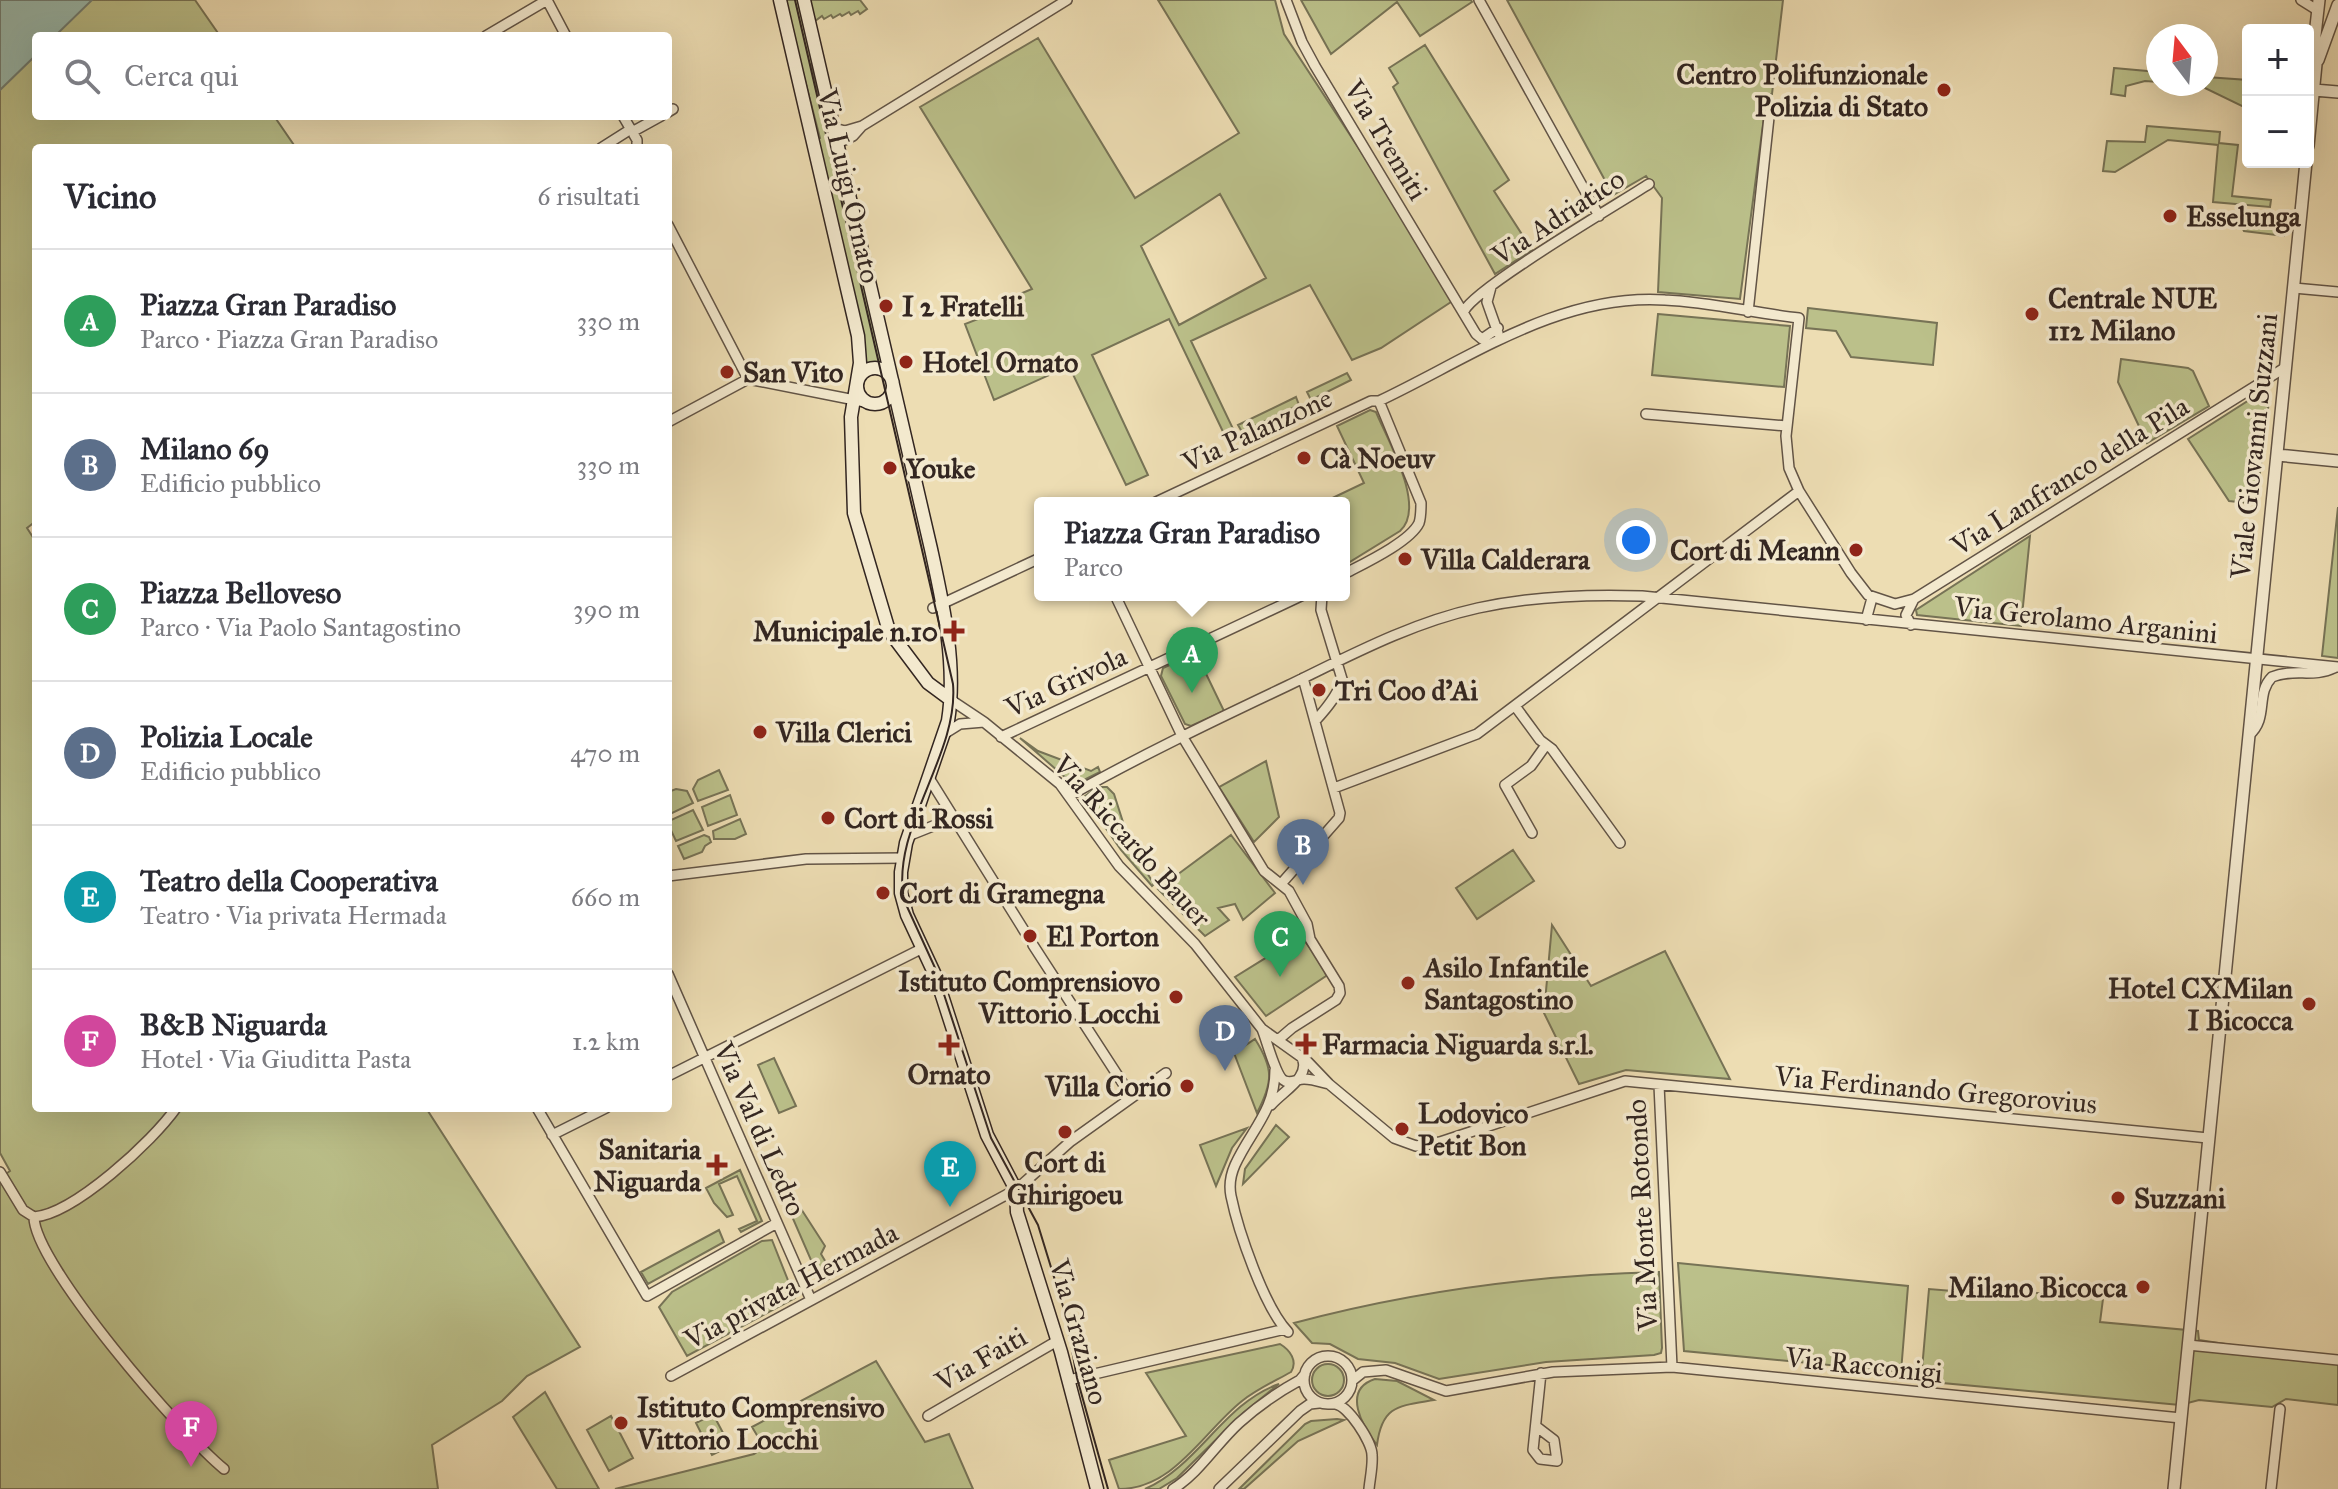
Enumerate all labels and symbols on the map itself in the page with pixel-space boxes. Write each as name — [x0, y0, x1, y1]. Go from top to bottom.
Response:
north arrow — [2146, 24, 2218, 96]
place label: Centro Polifunzionale Polizia di Stato — [1676, 57, 1928, 124]
street label: Via Tremiti — [1336, 73, 1436, 207]
marker: Centro Polifunzionale Polizia di Stato — [1935, 81, 1953, 99]
street label: Via Luigi Ornato — [809, 85, 888, 286]
street label: Via Adriatico — [1484, 161, 1631, 273]
place label: Esselunga — [2186, 199, 2302, 234]
marker: Esselunga — [2161, 207, 2179, 225]
place label: Centrale NUE 112 Milano — [2048, 281, 2217, 348]
place label: I 2 Fratelli — [902, 289, 1025, 324]
marker: I 2 Fratelli — [877, 297, 895, 315]
marker: Centrale NUE 112 Milano — [2023, 305, 2041, 323]
street label: Viale Giovanni Suzzani — [2223, 311, 2285, 582]
place label: Hotel Ornato — [922, 345, 1078, 380]
marker: Hotel Ornato — [897, 353, 915, 371]
place label: San Vito — [743, 355, 843, 390]
marker: San Vito — [718, 363, 736, 381]
street label: Via Palanzone — [1176, 380, 1337, 480]
street label: Via Lanfranco della Pila — [1944, 389, 2195, 564]
place label: Cà Noeuv — [1320, 441, 1436, 476]
marker: Cà Noeuv — [1295, 449, 1313, 467]
place label: Youke — [905, 451, 976, 486]
marker: Youke — [881, 459, 899, 477]
your location — [1616, 520, 1656, 560]
place label: Cort di Meann — [1670, 533, 1840, 568]
marker: Cort di Meann — [1847, 541, 1865, 559]
place label: Villa Calderara — [1420, 542, 1591, 577]
marker: Villa Calderara — [1396, 550, 1414, 568]
street label: Via Gerolamo Arganini — [1952, 589, 2220, 651]
place label: Municipale n.10 — [753, 614, 938, 649]
marker: Municipale n.10 — [945, 622, 963, 640]
pin: A — [1166, 627, 1218, 693]
street label: Via Grivola — [999, 639, 1133, 726]
place label: Tri Coo d'Ai — [1335, 673, 1478, 708]
marker: Tri Coo d'Ai — [1310, 681, 1328, 699]
place label: Villa Clerici — [775, 715, 912, 750]
marker: Villa Clerici — [751, 723, 769, 741]
street label: Via Riccardo Bauer — [1045, 747, 1219, 935]
place label: Cort di Rossi — [844, 801, 994, 836]
marker: Cort di Rossi — [819, 809, 837, 827]
pin: B — [1277, 819, 1329, 885]
place label: Cort di Gramegna — [899, 876, 1106, 911]
marker: Cort di Gramegna — [874, 884, 892, 902]
pin: C — [1254, 911, 1306, 977]
place label: El Porton — [1046, 919, 1159, 954]
marker: El Porton — [1021, 927, 1039, 945]
place label: Asilo Infantile Santagostino — [1422, 950, 1589, 1017]
place label: Istituto Comprensiovo Vittorio Locchi — [898, 964, 1160, 1031]
place label: Hotel CXMilan I Bicocca — [2108, 971, 2294, 1038]
marker: Asilo Infantile Santagostino — [1399, 974, 1417, 992]
marker: Istituto Comprensiovo Vittorio Locchi — [1167, 988, 1185, 1006]
marker: Hotel CXMilan I Bicocca — [2300, 995, 2318, 1013]
pin: D — [1199, 1005, 1251, 1071]
place label: Farmacia Niguarda s.r.l. — [1322, 1027, 1594, 1062]
marker: Farmacia Niguarda s.r.l. — [1297, 1035, 1315, 1053]
street label: Via Val di Ledro — [706, 1036, 814, 1221]
marker: Ornato — [940, 1036, 958, 1054]
place label: Ornato — [907, 1057, 991, 1092]
street label: Via Ferdinando Gregorovius — [1772, 1058, 2099, 1122]
place label: Villa Corio — [1044, 1069, 1171, 1104]
marker: Villa Corio — [1178, 1077, 1196, 1095]
place label: Lodovico Petit Bon — [1418, 1096, 1528, 1163]
street label: Via Monte Rotondo — [1618, 1098, 1666, 1333]
marker: Lodovico Petit Bon — [1393, 1120, 1411, 1138]
marker: Cort di Ghirigoeu — [1056, 1123, 1074, 1141]
place label: Sanitaria Niguarda — [593, 1132, 702, 1199]
pin: E — [924, 1141, 976, 1207]
place label: Cort di Ghirigoeu — [1007, 1145, 1123, 1212]
marker: Sanitaria Niguarda — [708, 1156, 726, 1174]
place label: Suzzani — [2134, 1181, 2226, 1216]
marker: Suzzani — [2109, 1189, 2127, 1207]
street label: Via privata Hermada — [677, 1215, 904, 1358]
street label: Via Graziano — [1041, 1254, 1116, 1409]
place label: Milano Bicocca — [1948, 1270, 2128, 1305]
marker: Milano Bicocca — [2134, 1278, 2152, 1296]
street label: Via Faiti — [928, 1319, 1033, 1400]
street label: Via Racconigi — [1783, 1339, 1945, 1391]
place label: Istituto Comprensivo Vittorio Locchi — [636, 1390, 885, 1457]
pin: F — [165, 1401, 217, 1467]
marker: Istituto Comprensivo Vittorio Locchi — [612, 1414, 630, 1432]

